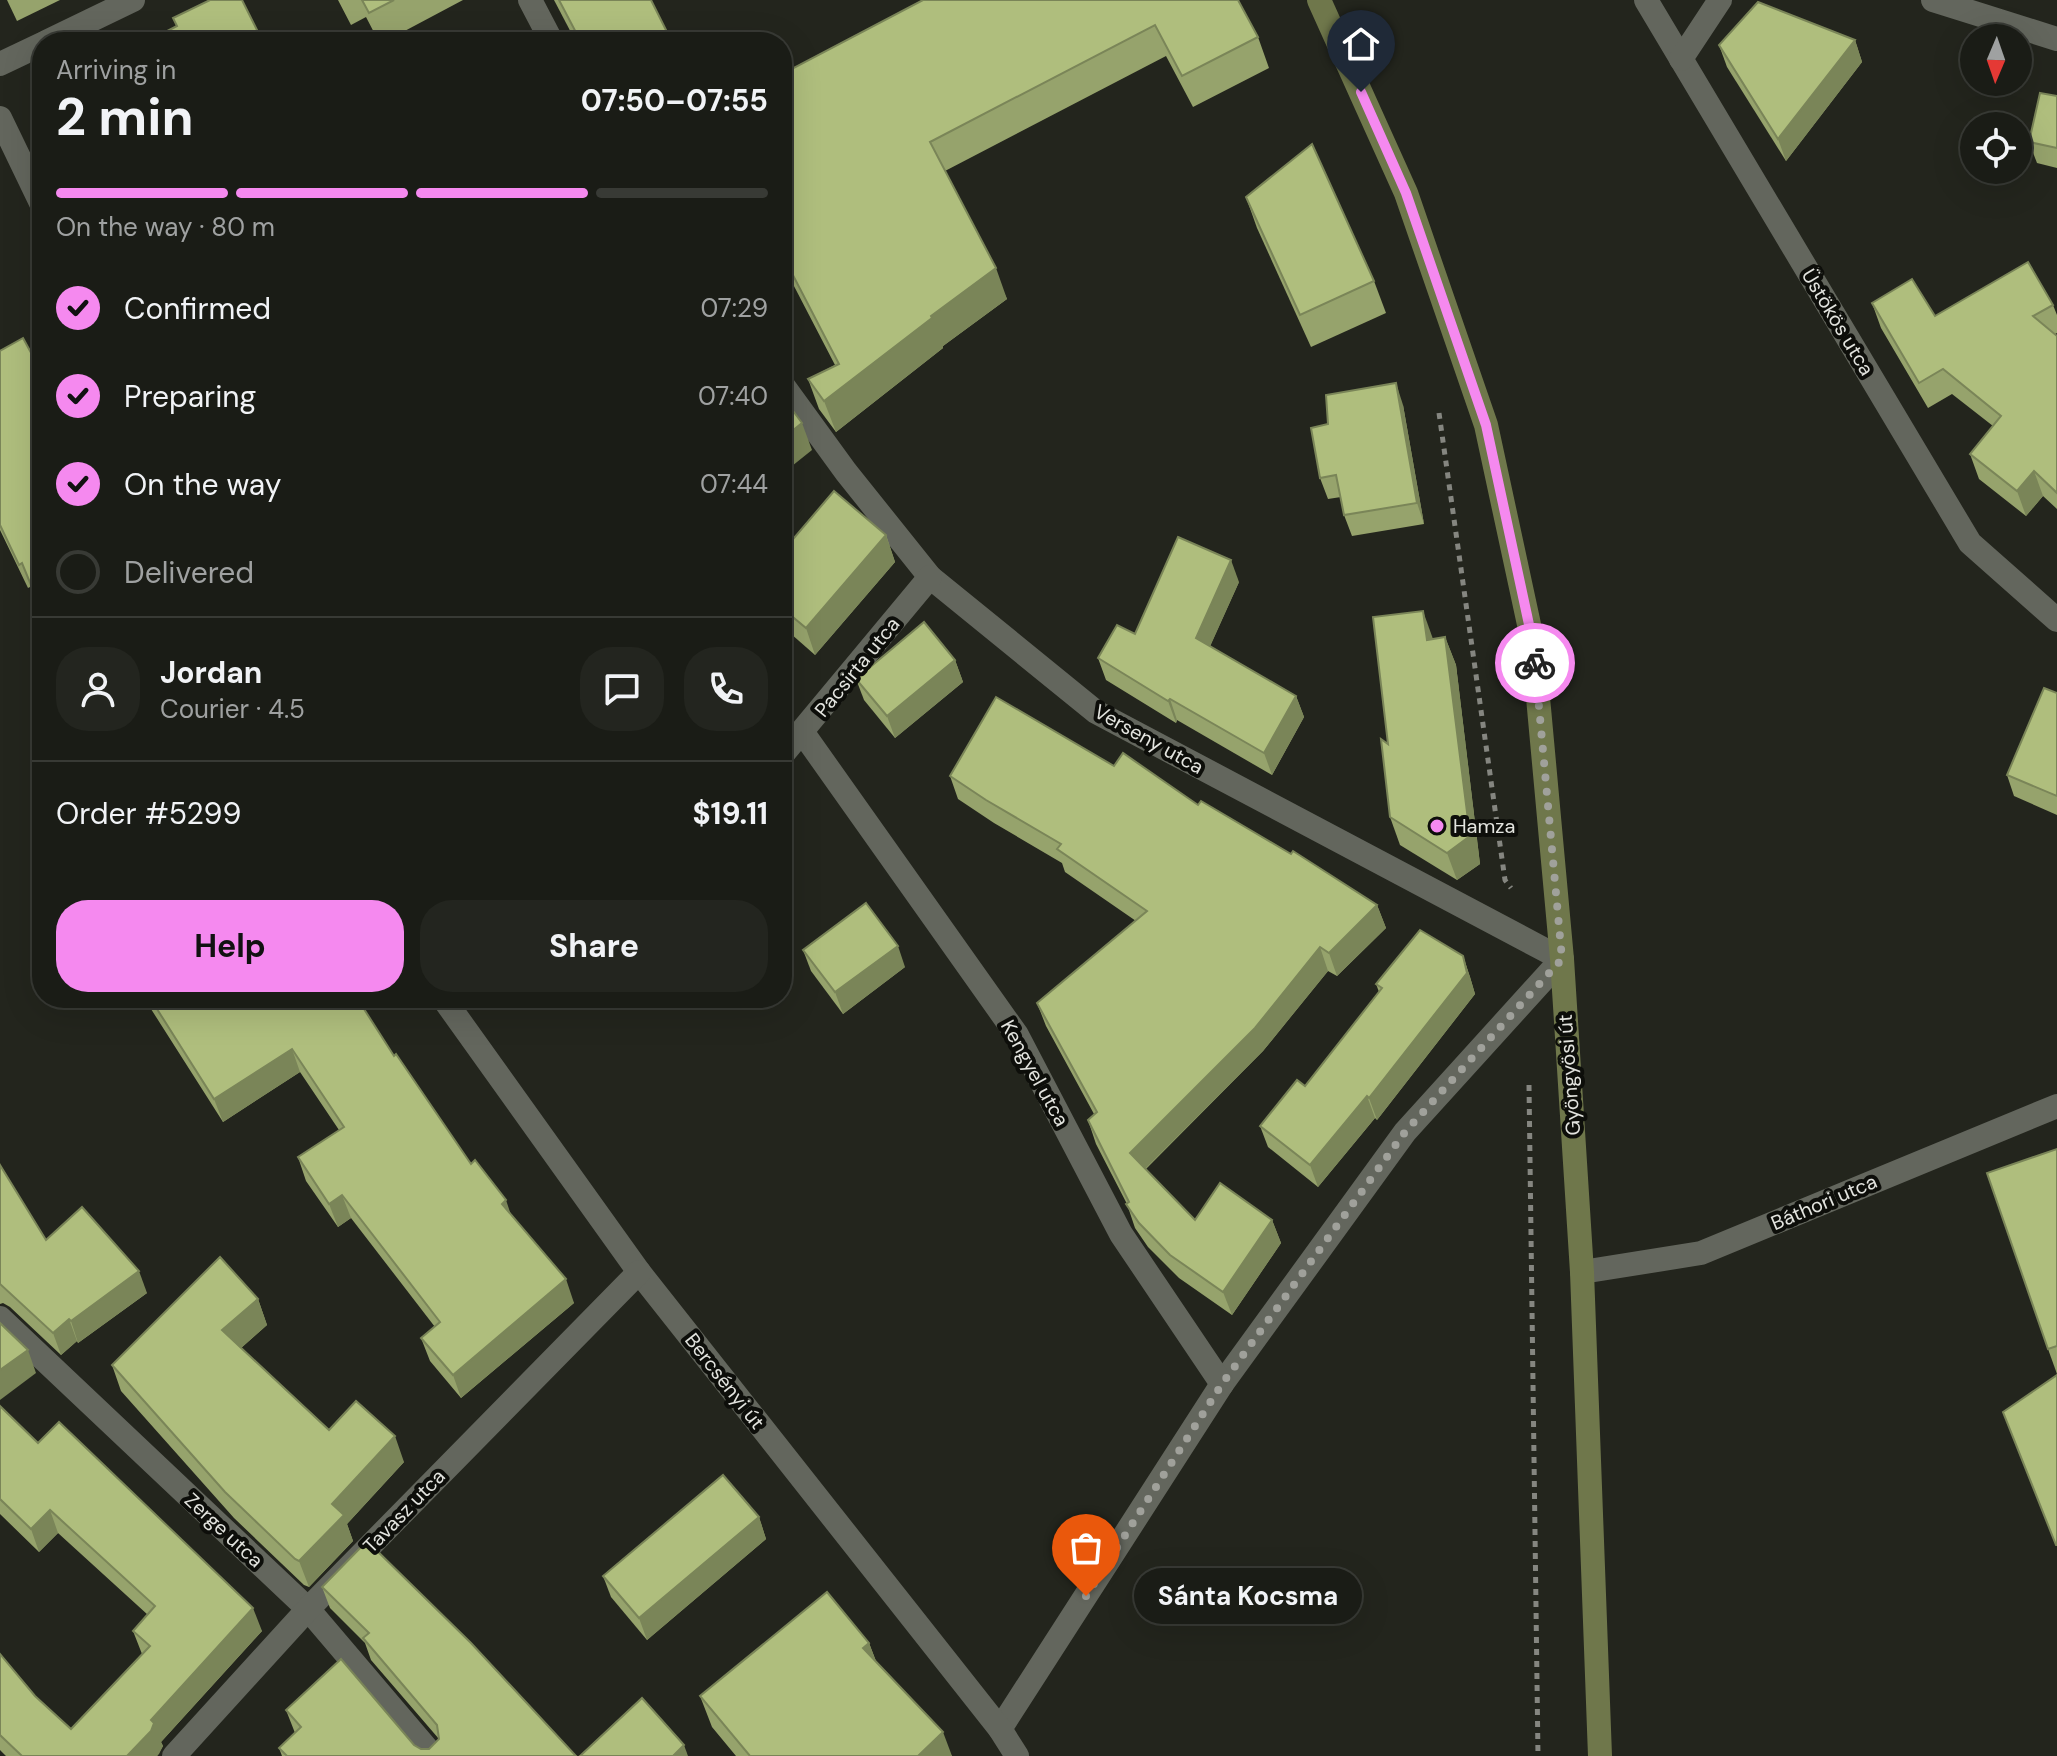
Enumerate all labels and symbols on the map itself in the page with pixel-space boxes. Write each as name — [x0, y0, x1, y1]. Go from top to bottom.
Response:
pin — [1327, 10, 1395, 92]
north arrow — [1960, 24, 2032, 96]
street label: Üstökös utca — [1796, 264, 1880, 380]
street label: Pacsirta utca — [809, 612, 905, 722]
courier — [1495, 623, 1575, 703]
street label: Verseny utca — [1090, 698, 1208, 780]
place label: Hamza — [1453, 813, 1515, 839]
marker: Hamza — [1428, 817, 1446, 835]
street label: Gyöngyösi út — [1552, 1013, 1586, 1136]
street label: Kengyel utca — [995, 1015, 1075, 1131]
street label: Báthori utca — [1767, 1168, 1881, 1236]
street label: Bercsényi út — [679, 1328, 771, 1434]
street label: Tavasz utca — [357, 1463, 451, 1559]
street label: Zerge utca — [179, 1487, 269, 1573]
pin — [1052, 1514, 1120, 1596]
callout: Sánta Kocsma — [1134, 1568, 1362, 1624]

